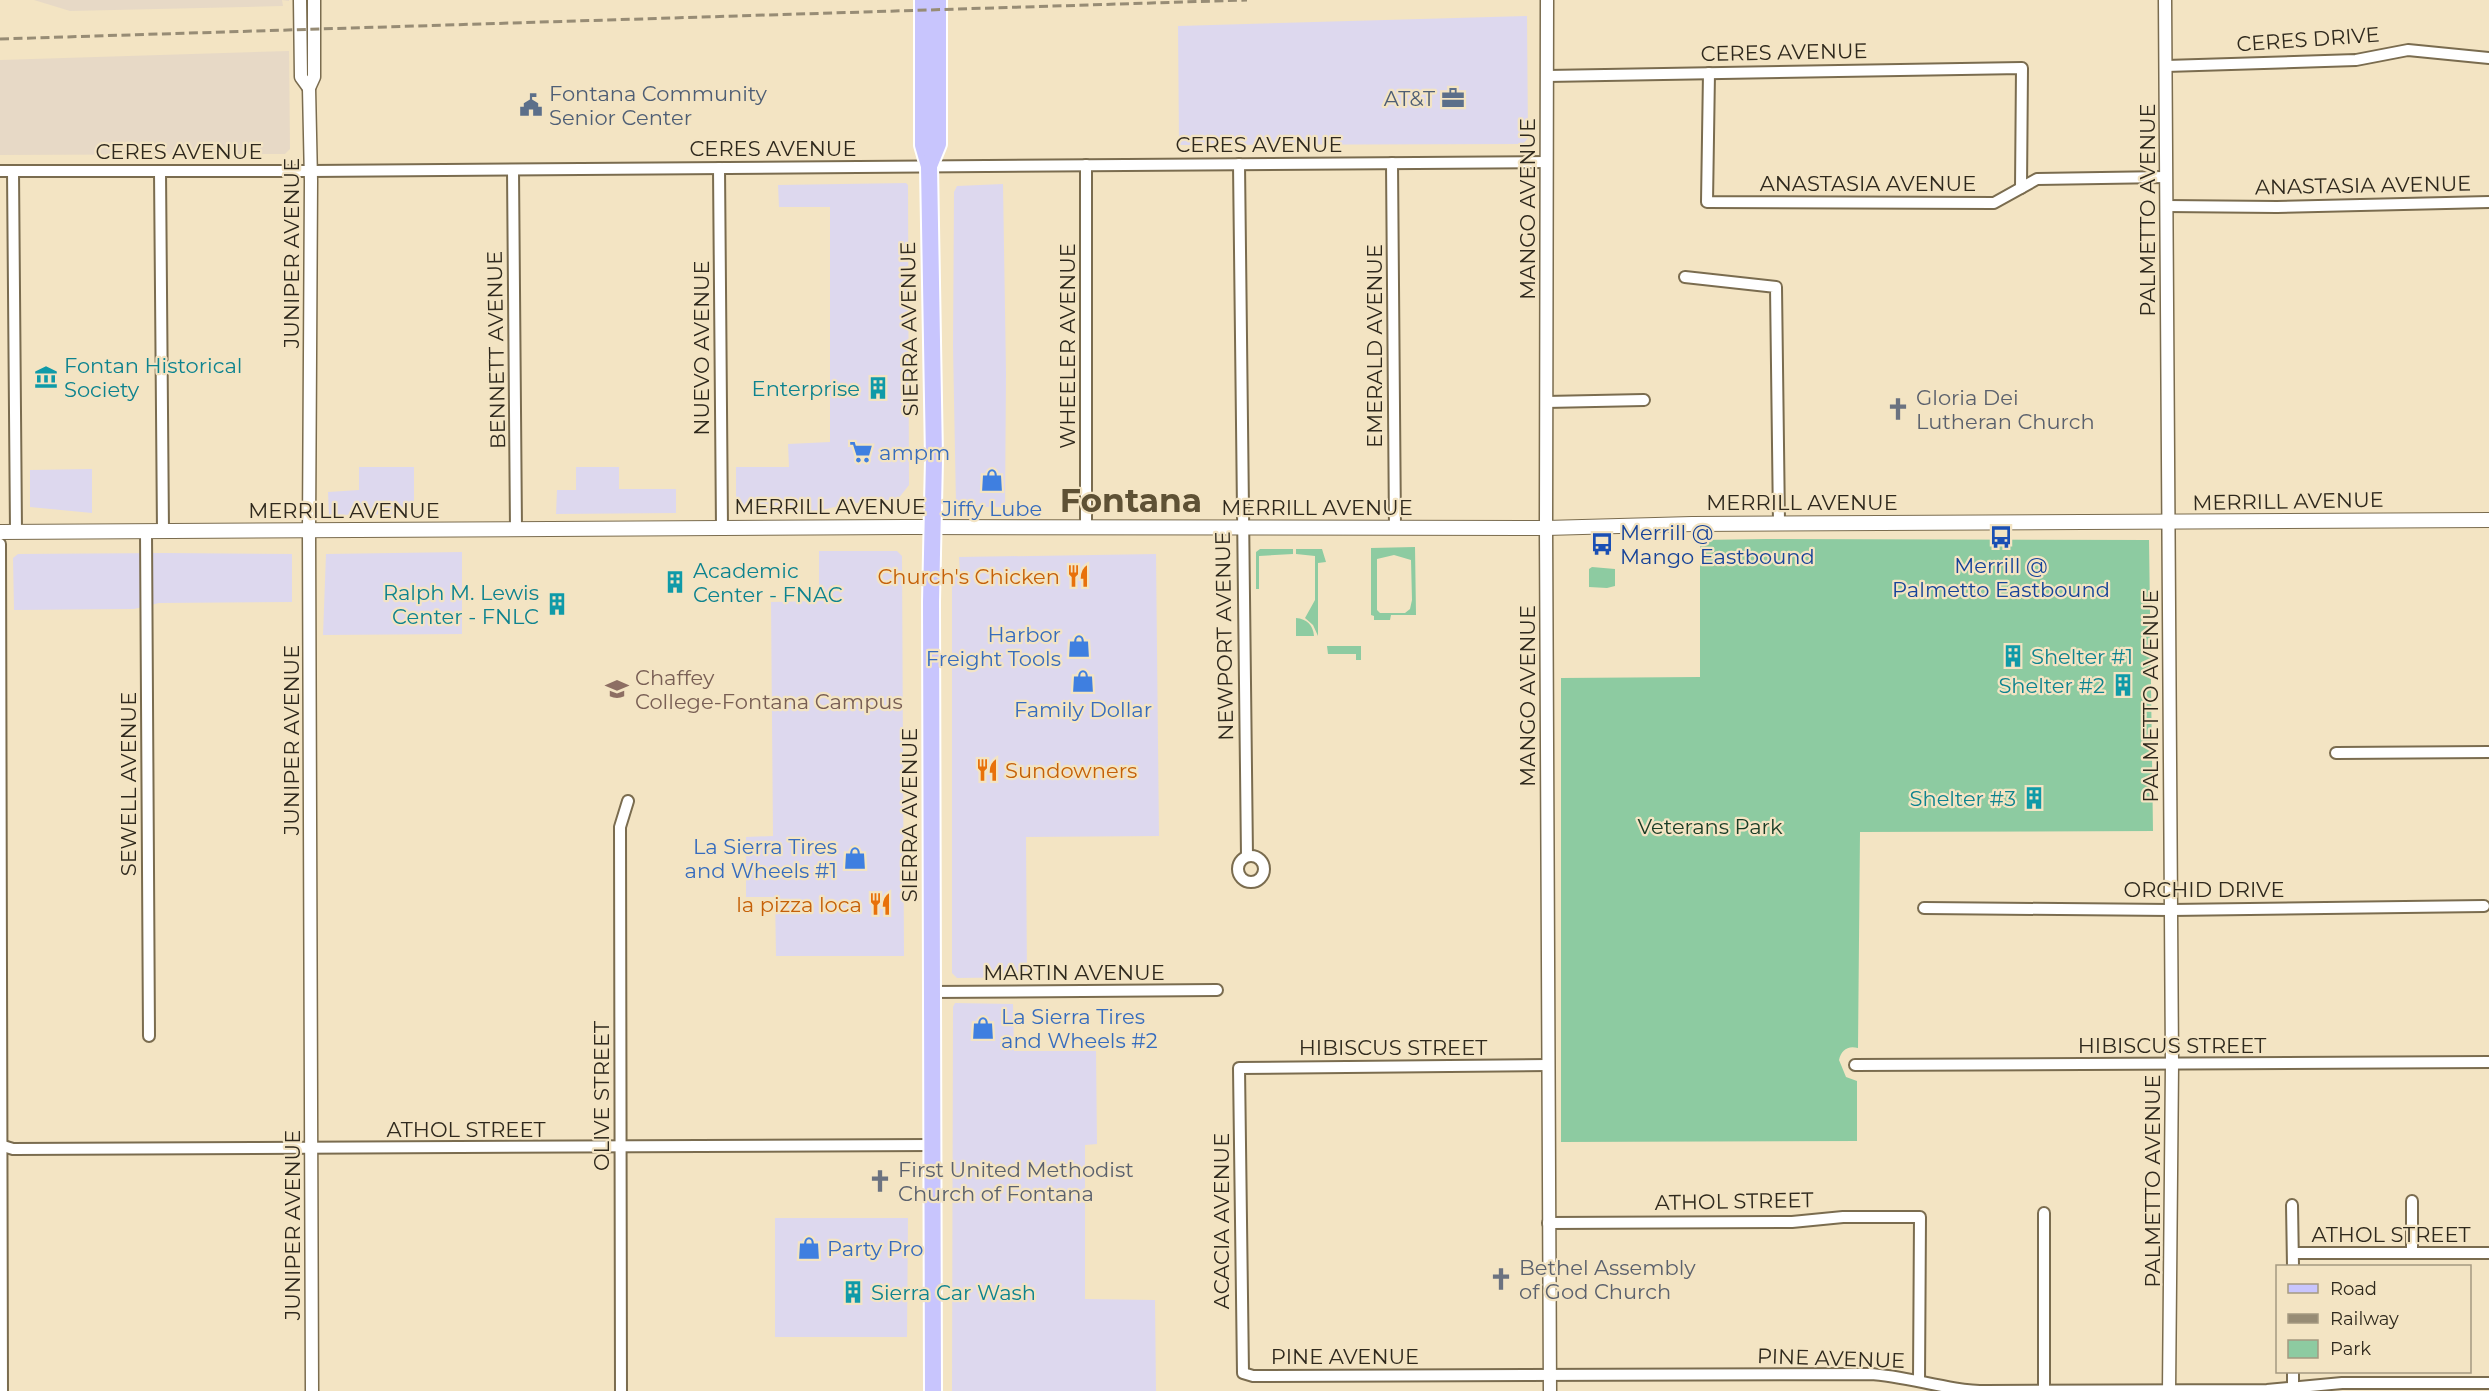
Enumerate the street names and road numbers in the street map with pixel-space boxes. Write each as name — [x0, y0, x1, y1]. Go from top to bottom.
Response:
street label: CERES DRIVE — [2236, 22, 2380, 56]
street label: CERES AVENUE — [1700, 38, 1868, 66]
street label: PALMETTO AVENUE — [2135, 103, 2160, 317]
street label: MANGO AVENUE — [1515, 118, 1540, 300]
street label: CERES AVENUE — [1175, 132, 1343, 157]
street label: CERES AVENUE — [689, 136, 857, 161]
street label: CERES AVENUE — [95, 139, 263, 164]
street label: JUNIPER AVENUE — [279, 158, 304, 349]
street label: ANASTASIA AVENUE — [1760, 171, 1976, 196]
street label: ANASTASIA AVENUE — [2255, 171, 2471, 199]
street label: SIERRA AVENUE — [895, 241, 923, 417]
street label: WHEELER AVENUE — [1055, 243, 1080, 449]
street label: EMERALD AVENUE — [1362, 244, 1387, 448]
street label: BENNETT AVENUE — [482, 251, 510, 449]
street label: NUEVO AVENUE — [689, 260, 714, 436]
street label: MERRILL AVENUE — [2192, 487, 2384, 515]
street label: MERRILL AVENUE — [1706, 490, 1898, 515]
street label: MERRILL AVENUE — [734, 494, 926, 519]
street label: MERRILL AVENUE — [1221, 495, 1413, 520]
street label: MERRILL AVENUE — [248, 498, 440, 523]
street label: NEWPORT AVENUE — [1210, 531, 1238, 741]
street label: PALMETTO AVENUE — [2138, 589, 2163, 803]
street label: MANGO AVENUE — [1515, 605, 1540, 787]
street label: JUNIPER AVENUE — [279, 645, 304, 836]
street label: SEWELL AVENUE — [116, 692, 141, 876]
street label: SIERRA AVENUE — [897, 728, 922, 902]
street label: ORCHID DRIVE — [2124, 877, 2284, 902]
street label: MARTIN AVENUE — [983, 960, 1165, 985]
street label: OLIVE STREET — [589, 1021, 614, 1171]
street label: HIBISCUS STREET — [2078, 1033, 2266, 1058]
street label: HIBISCUS STREET — [1299, 1035, 1487, 1060]
street label: PALMETTO AVENUE — [2140, 1074, 2165, 1288]
street label: ATHOL STREET — [386, 1117, 546, 1142]
street label: JUNIPER AVENUE — [280, 1130, 305, 1321]
street label: ACACIA AVENUE — [1209, 1133, 1234, 1309]
street label: ATHOL STREET — [1654, 1187, 1814, 1215]
street label: ATHOL STREET — [2311, 1222, 2471, 1247]
street label: PINE AVENUE — [1756, 1343, 1906, 1373]
street label: PINE AVENUE — [1271, 1344, 1419, 1369]

